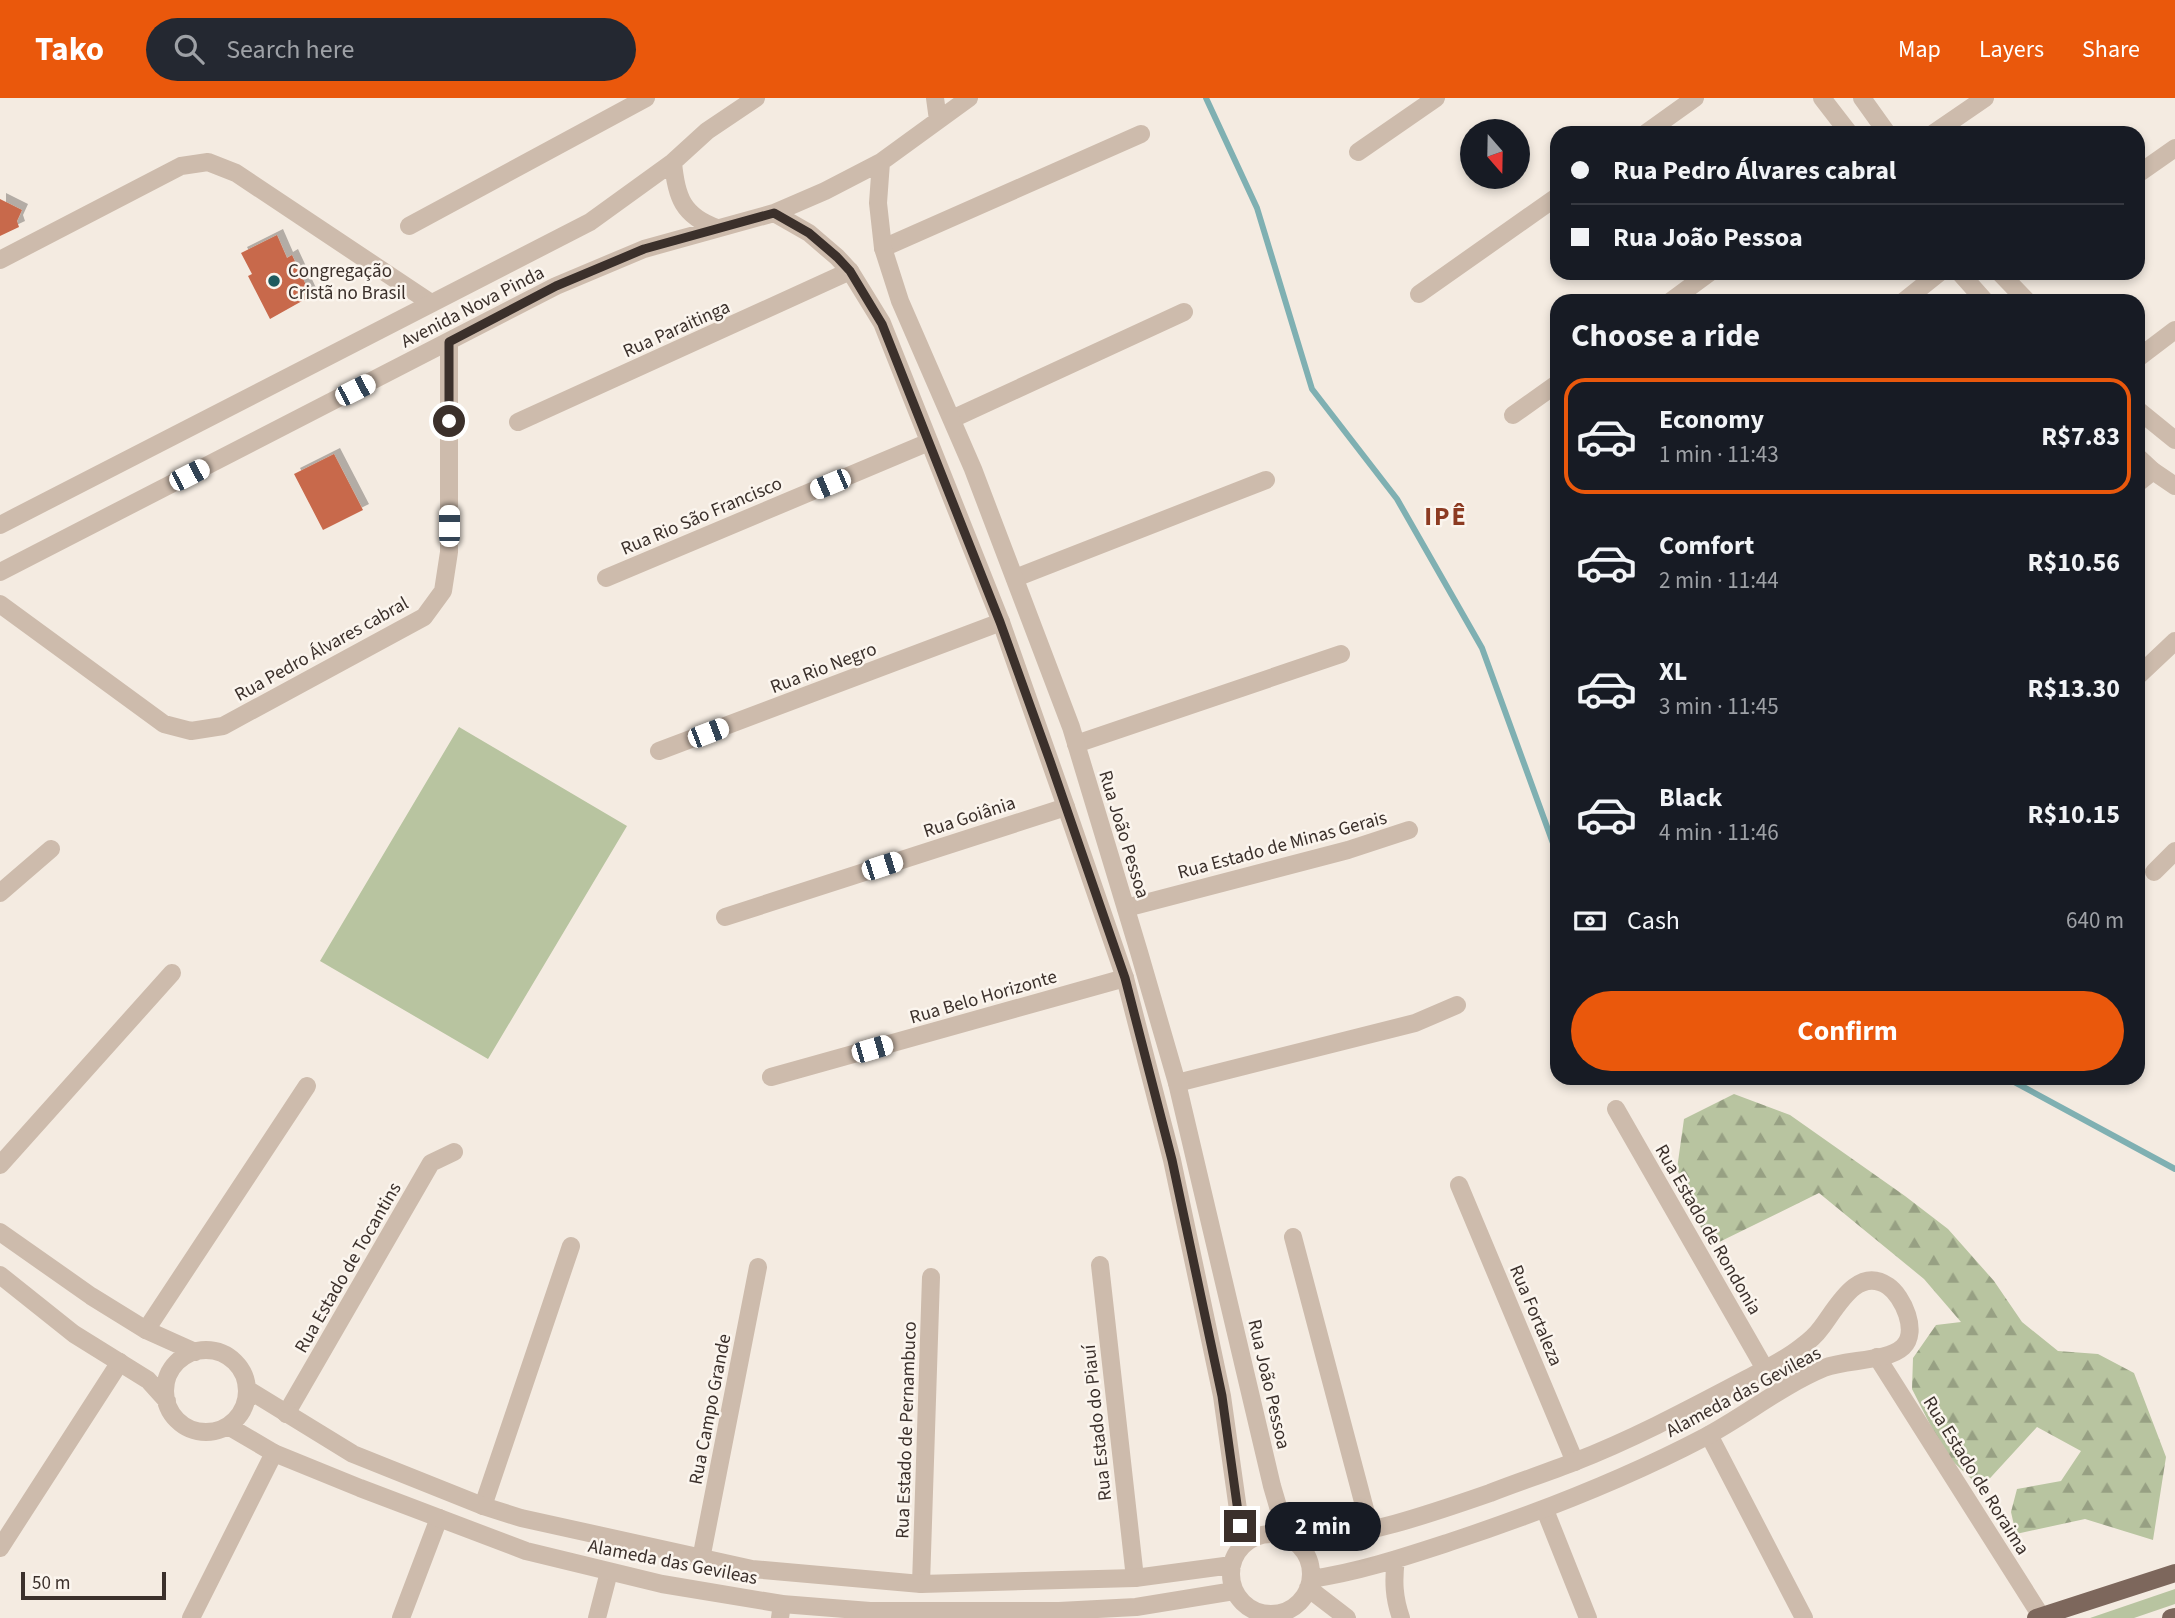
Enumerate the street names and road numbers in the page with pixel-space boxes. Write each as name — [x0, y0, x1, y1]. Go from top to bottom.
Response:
street label: Avenida Nova Pinda — [396, 260, 549, 355]
street label: Rua Paraitinga — [619, 294, 735, 365]
street label: Rua Rio São Francisco — [617, 470, 786, 563]
street label: Rua Pedro Álvares cabral — [230, 590, 414, 708]
street label: Rua Rio Negro — [766, 636, 881, 701]
street label: Rua João Pessoa — [1091, 767, 1156, 902]
street label: Rua Goiânia — [920, 790, 1019, 845]
street label: Rua Estado de Minas Gerais — [1175, 804, 1390, 886]
street label: Rua Belo Horizonte — [907, 963, 1060, 1031]
street label: Rua Estado de Rondonia — [1648, 1139, 1768, 1320]
street label: Rua Estado de Tocantins — [288, 1177, 408, 1358]
street label: Rua Fortaleza — [1502, 1261, 1569, 1370]
street label: Rua João Pessoa — [1240, 1317, 1297, 1452]
street label: Rua Estado de Pernambuco — [889, 1321, 924, 1539]
street label: Rua Campo Grande — [683, 1332, 738, 1487]
street label: Alameda das Gevileas — [1661, 1340, 1826, 1445]
street label: Rua Estado do Piauí — [1076, 1342, 1119, 1502]
street label: Rua Estado de Roraima — [1916, 1391, 2036, 1560]
street label: Alameda das Gevileas — [586, 1533, 760, 1592]

